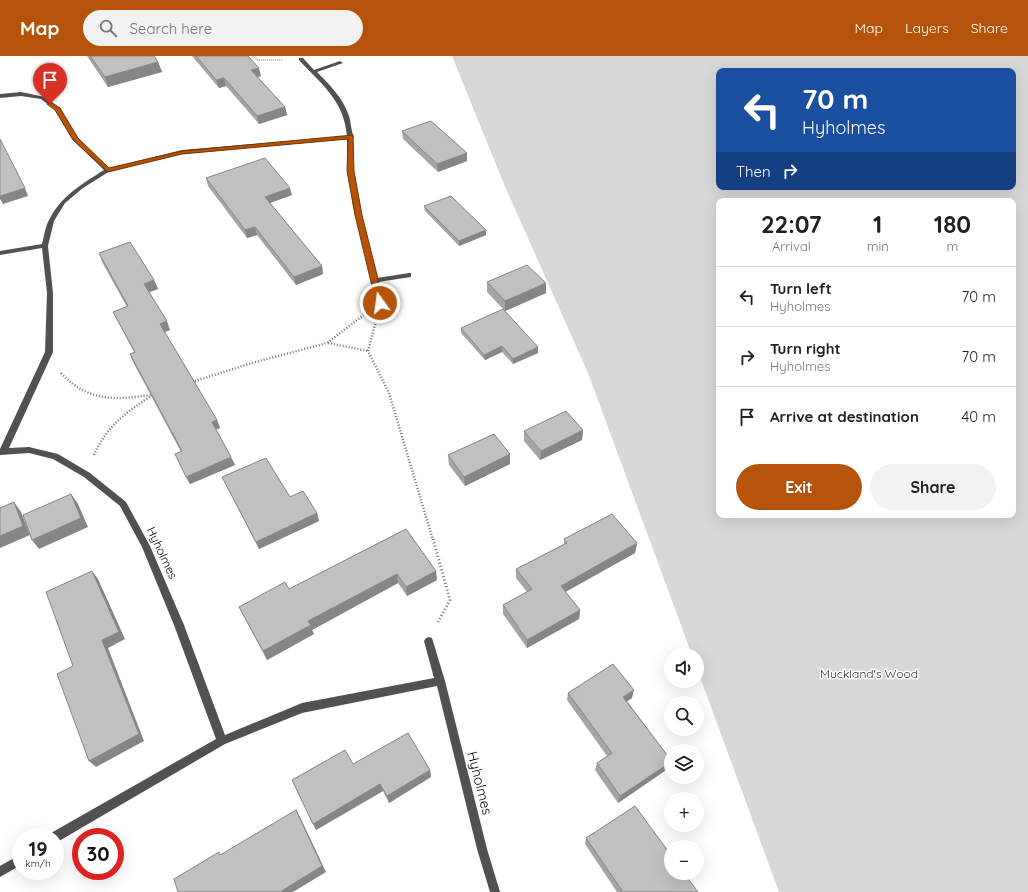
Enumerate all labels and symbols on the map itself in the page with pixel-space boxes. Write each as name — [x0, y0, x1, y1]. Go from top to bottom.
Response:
pin — [33, 63, 67, 104]
position arrow — [359, 282, 401, 324]
street label: Hyholmes — [144, 524, 181, 582]
park label: Muckland's Wood — [820, 666, 918, 681]
street label: Hyholmes — [463, 749, 497, 817]
speed limit sign: 30 — [72, 828, 124, 880]

